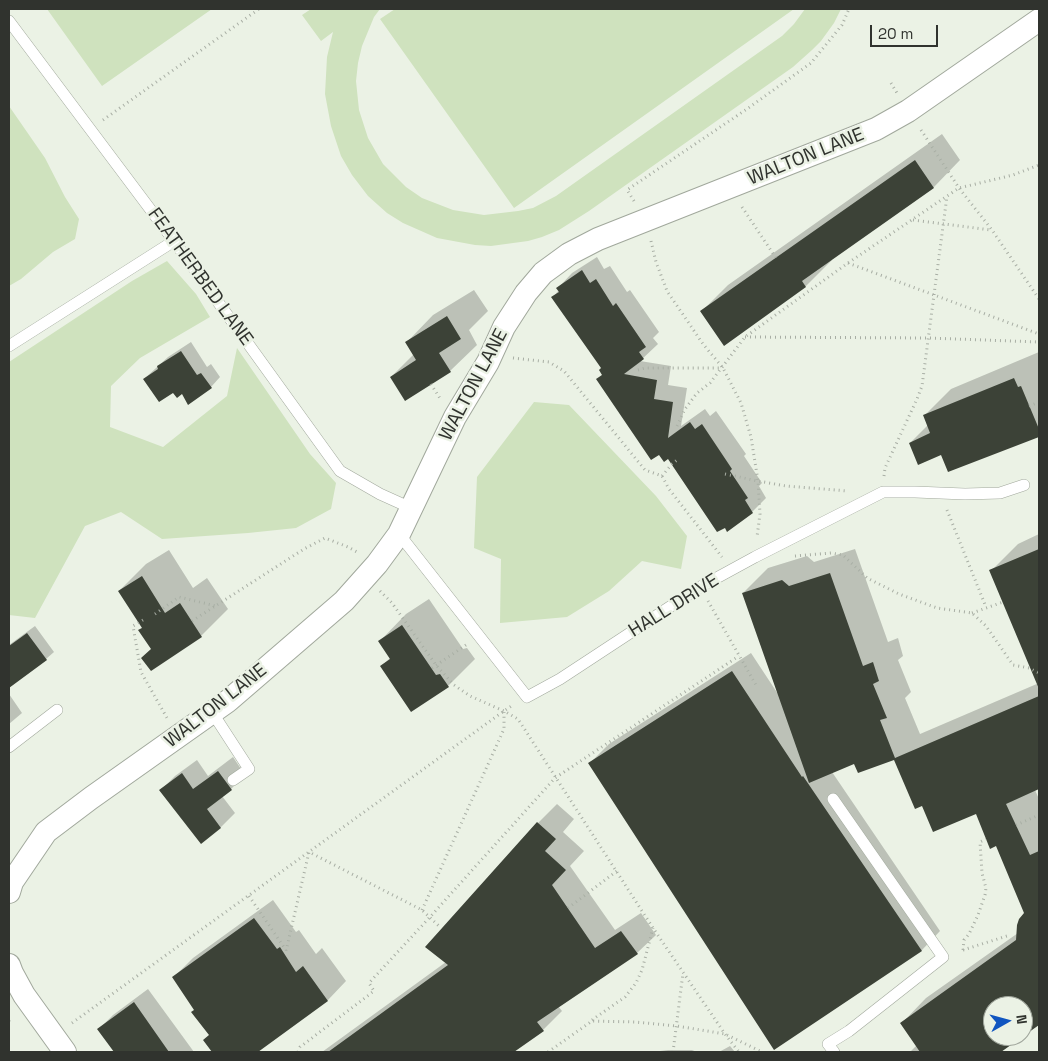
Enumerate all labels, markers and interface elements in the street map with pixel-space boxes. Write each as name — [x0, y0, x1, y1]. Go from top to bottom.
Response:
scale bar — [873, 15, 940, 47]
text: 20 m — [878, 24, 913, 43]
street label: WALTON LANE — [745, 123, 867, 191]
street label: FEATHERBED LANE — [143, 204, 257, 350]
street label: WALTON LANE — [435, 325, 513, 445]
street label: HALL DRIVE — [625, 569, 723, 643]
street label: WALTON LANE — [160, 659, 272, 753]
north arrow — [983, 996, 1033, 1046]
text: N — [1012, 1014, 1031, 1025]

